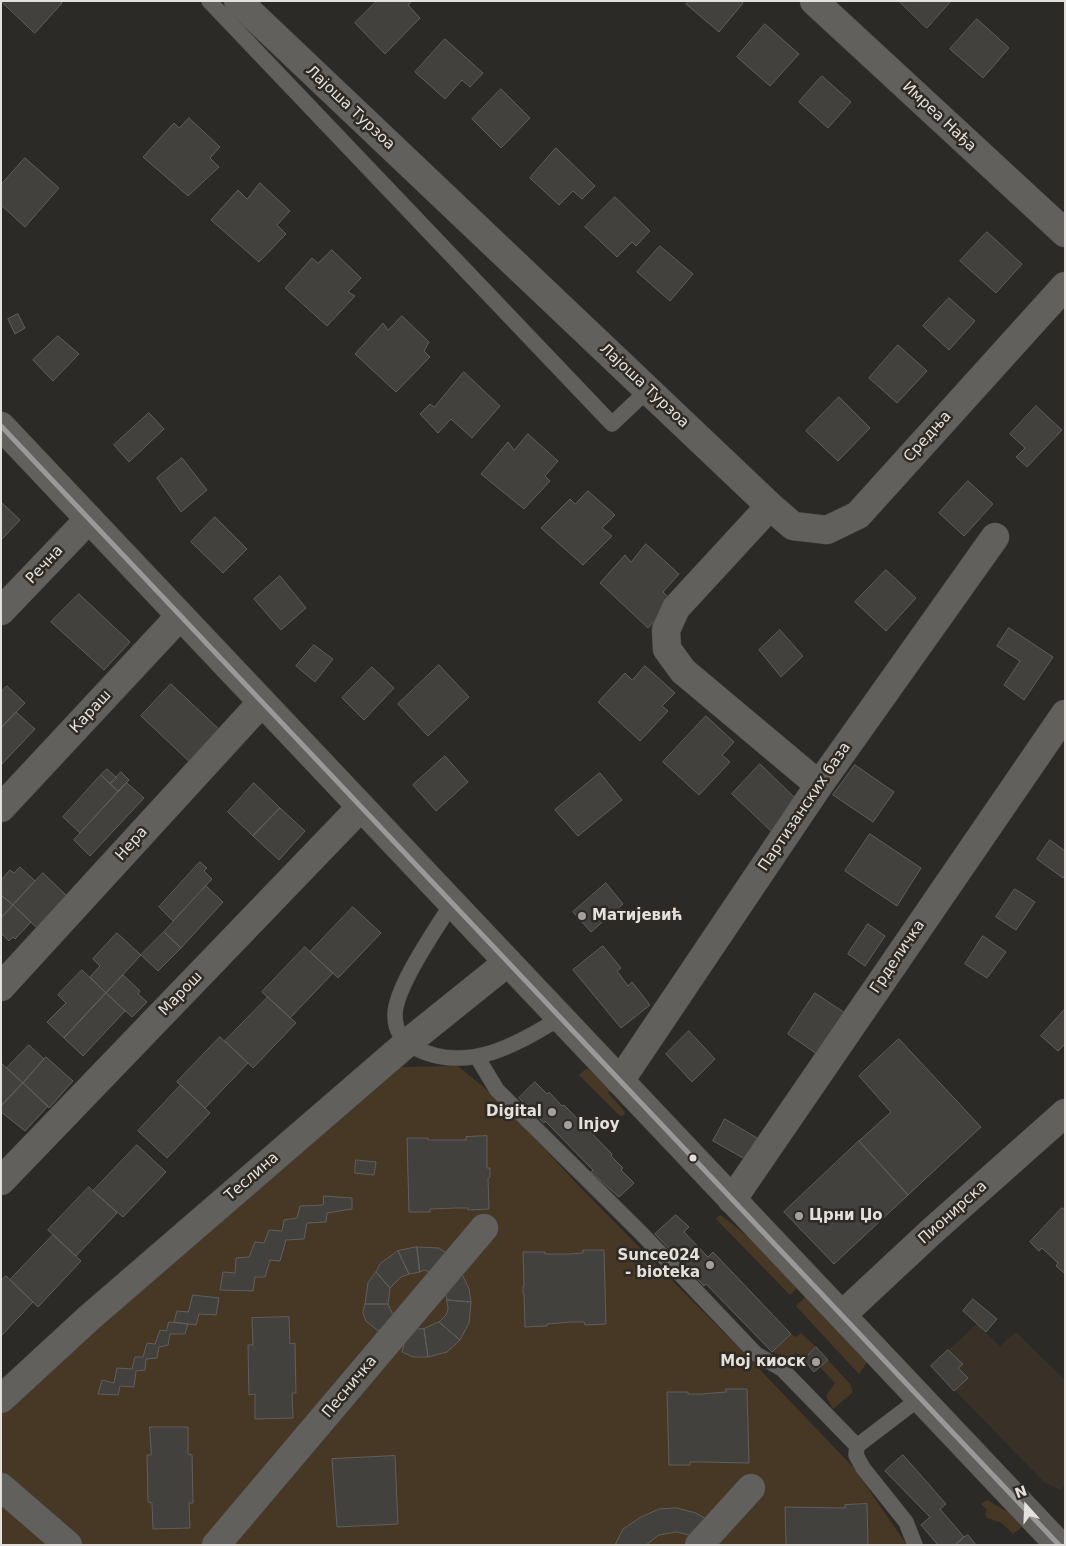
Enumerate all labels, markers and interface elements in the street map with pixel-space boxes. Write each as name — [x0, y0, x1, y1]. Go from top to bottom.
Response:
street label: Лајоша Турзоа — [302, 62, 398, 154]
street label: Имреа Нађа — [898, 78, 980, 156]
street label: Лајоша Турзоа — [596, 340, 692, 432]
street label: Средња — [900, 408, 956, 466]
street label: Речна — [23, 542, 67, 588]
street label: Караш — [67, 687, 115, 737]
street label: Партизанских база — [755, 739, 855, 875]
street label: Нера — [112, 823, 152, 865]
place label: Матијевић — [592, 907, 683, 925]
marker: Матијевић — [576, 910, 588, 922]
street label: Грделичка — [867, 917, 929, 997]
street label: Марош — [156, 968, 206, 1020]
place label: Digital — [486, 1103, 542, 1121]
marker: Digital — [546, 1106, 558, 1118]
place label: Injoy — [578, 1116, 619, 1134]
marker: Injoy — [562, 1119, 574, 1131]
street label: Теслина — [222, 1149, 282, 1205]
unlabelled marker — [688, 1153, 698, 1163]
street label: Пионирска — [915, 1178, 991, 1248]
place label: Црни Џо — [809, 1207, 883, 1225]
marker: Црни Џо — [793, 1210, 805, 1222]
place label: Sunce024 - bioteka — [617, 1247, 700, 1282]
marker: Sunce024 - bioteka — [704, 1259, 716, 1271]
street label: Песничка — [319, 1352, 381, 1422]
place label: Мој киоск — [720, 1353, 806, 1371]
marker: Мој киоск — [810, 1356, 822, 1368]
north arrow — [1001, 1481, 1051, 1531]
text: N — [1013, 1482, 1029, 1501]

